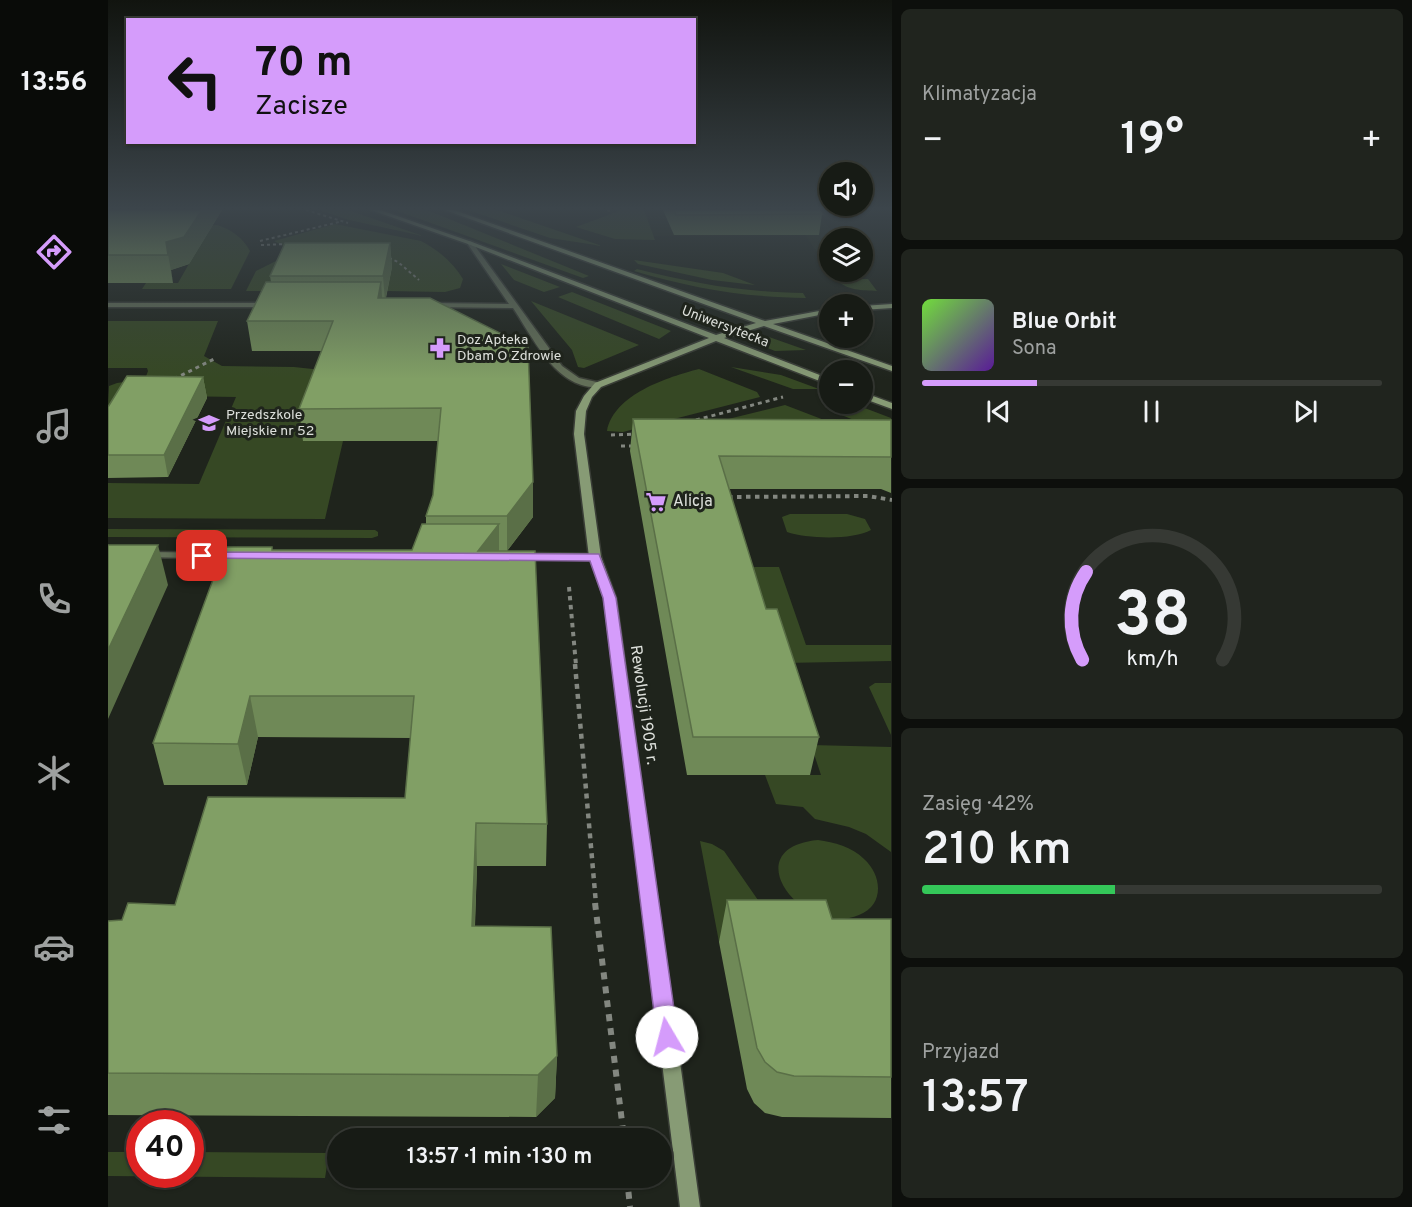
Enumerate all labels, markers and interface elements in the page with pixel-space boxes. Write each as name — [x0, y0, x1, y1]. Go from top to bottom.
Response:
text: 70 m — [255, 38, 353, 91]
icon: left — [156, 42, 234, 120]
text: 13:56 — [21, 66, 87, 100]
text: Klimatyzacja — [922, 82, 1037, 108]
text: Zacisze — [255, 90, 348, 124]
text: 19° — [1120, 113, 1184, 170]
text: − — [922, 121, 943, 163]
text: + — [1361, 121, 1382, 163]
map controls — [819, 162, 873, 414]
button: sound — [819, 162, 873, 216]
button: layers — [819, 228, 873, 282]
icon: directions — [33, 231, 75, 273]
button: + — [819, 294, 873, 348]
street label: Uniwersytecka — [679, 303, 771, 351]
text: Blue Orbit — [1012, 309, 1117, 336]
place label: Doz Apteka Dbam O Zdrowie — [457, 332, 561, 365]
pharmacy icon: Doz Apteka Dbam O Zdrowie — [428, 336, 452, 360]
text: Sona — [1012, 336, 1057, 362]
button: − — [819, 360, 873, 414]
icon: previous — [982, 395, 1015, 428]
icon: pause — [1135, 395, 1168, 428]
icon: next — [1289, 395, 1322, 428]
icon: music — [33, 405, 75, 447]
place label: Przedszkole Miejskie nr 52 — [226, 407, 314, 440]
school or university icon: Przedszkole Miejskie nr 52 — [197, 411, 221, 435]
supermarket icon: Alicja — [644, 490, 668, 514]
place label: Alicja — [673, 492, 713, 512]
pin — [176, 530, 227, 581]
icon: arrive — [185, 539, 218, 572]
icon: phone — [33, 578, 75, 620]
text: 38 — [1114, 580, 1190, 659]
street label: Rewolucji 1905 r. — [625, 644, 661, 766]
text: km/h — [1126, 647, 1178, 674]
icon: climate — [33, 752, 75, 794]
text: Zasięg · 42% — [922, 792, 1034, 818]
text: 210 km — [922, 823, 1071, 880]
icon: car — [33, 926, 75, 968]
position arrow — [635, 1005, 699, 1069]
text: Przyjazd — [922, 1040, 999, 1066]
text: 13:57 — [922, 1071, 1029, 1128]
icon: filters — [33, 1099, 75, 1141]
speed limit sign: 40 — [126, 1110, 204, 1188]
text: 13:57 · 1 min · 130 m — [407, 1144, 592, 1171]

